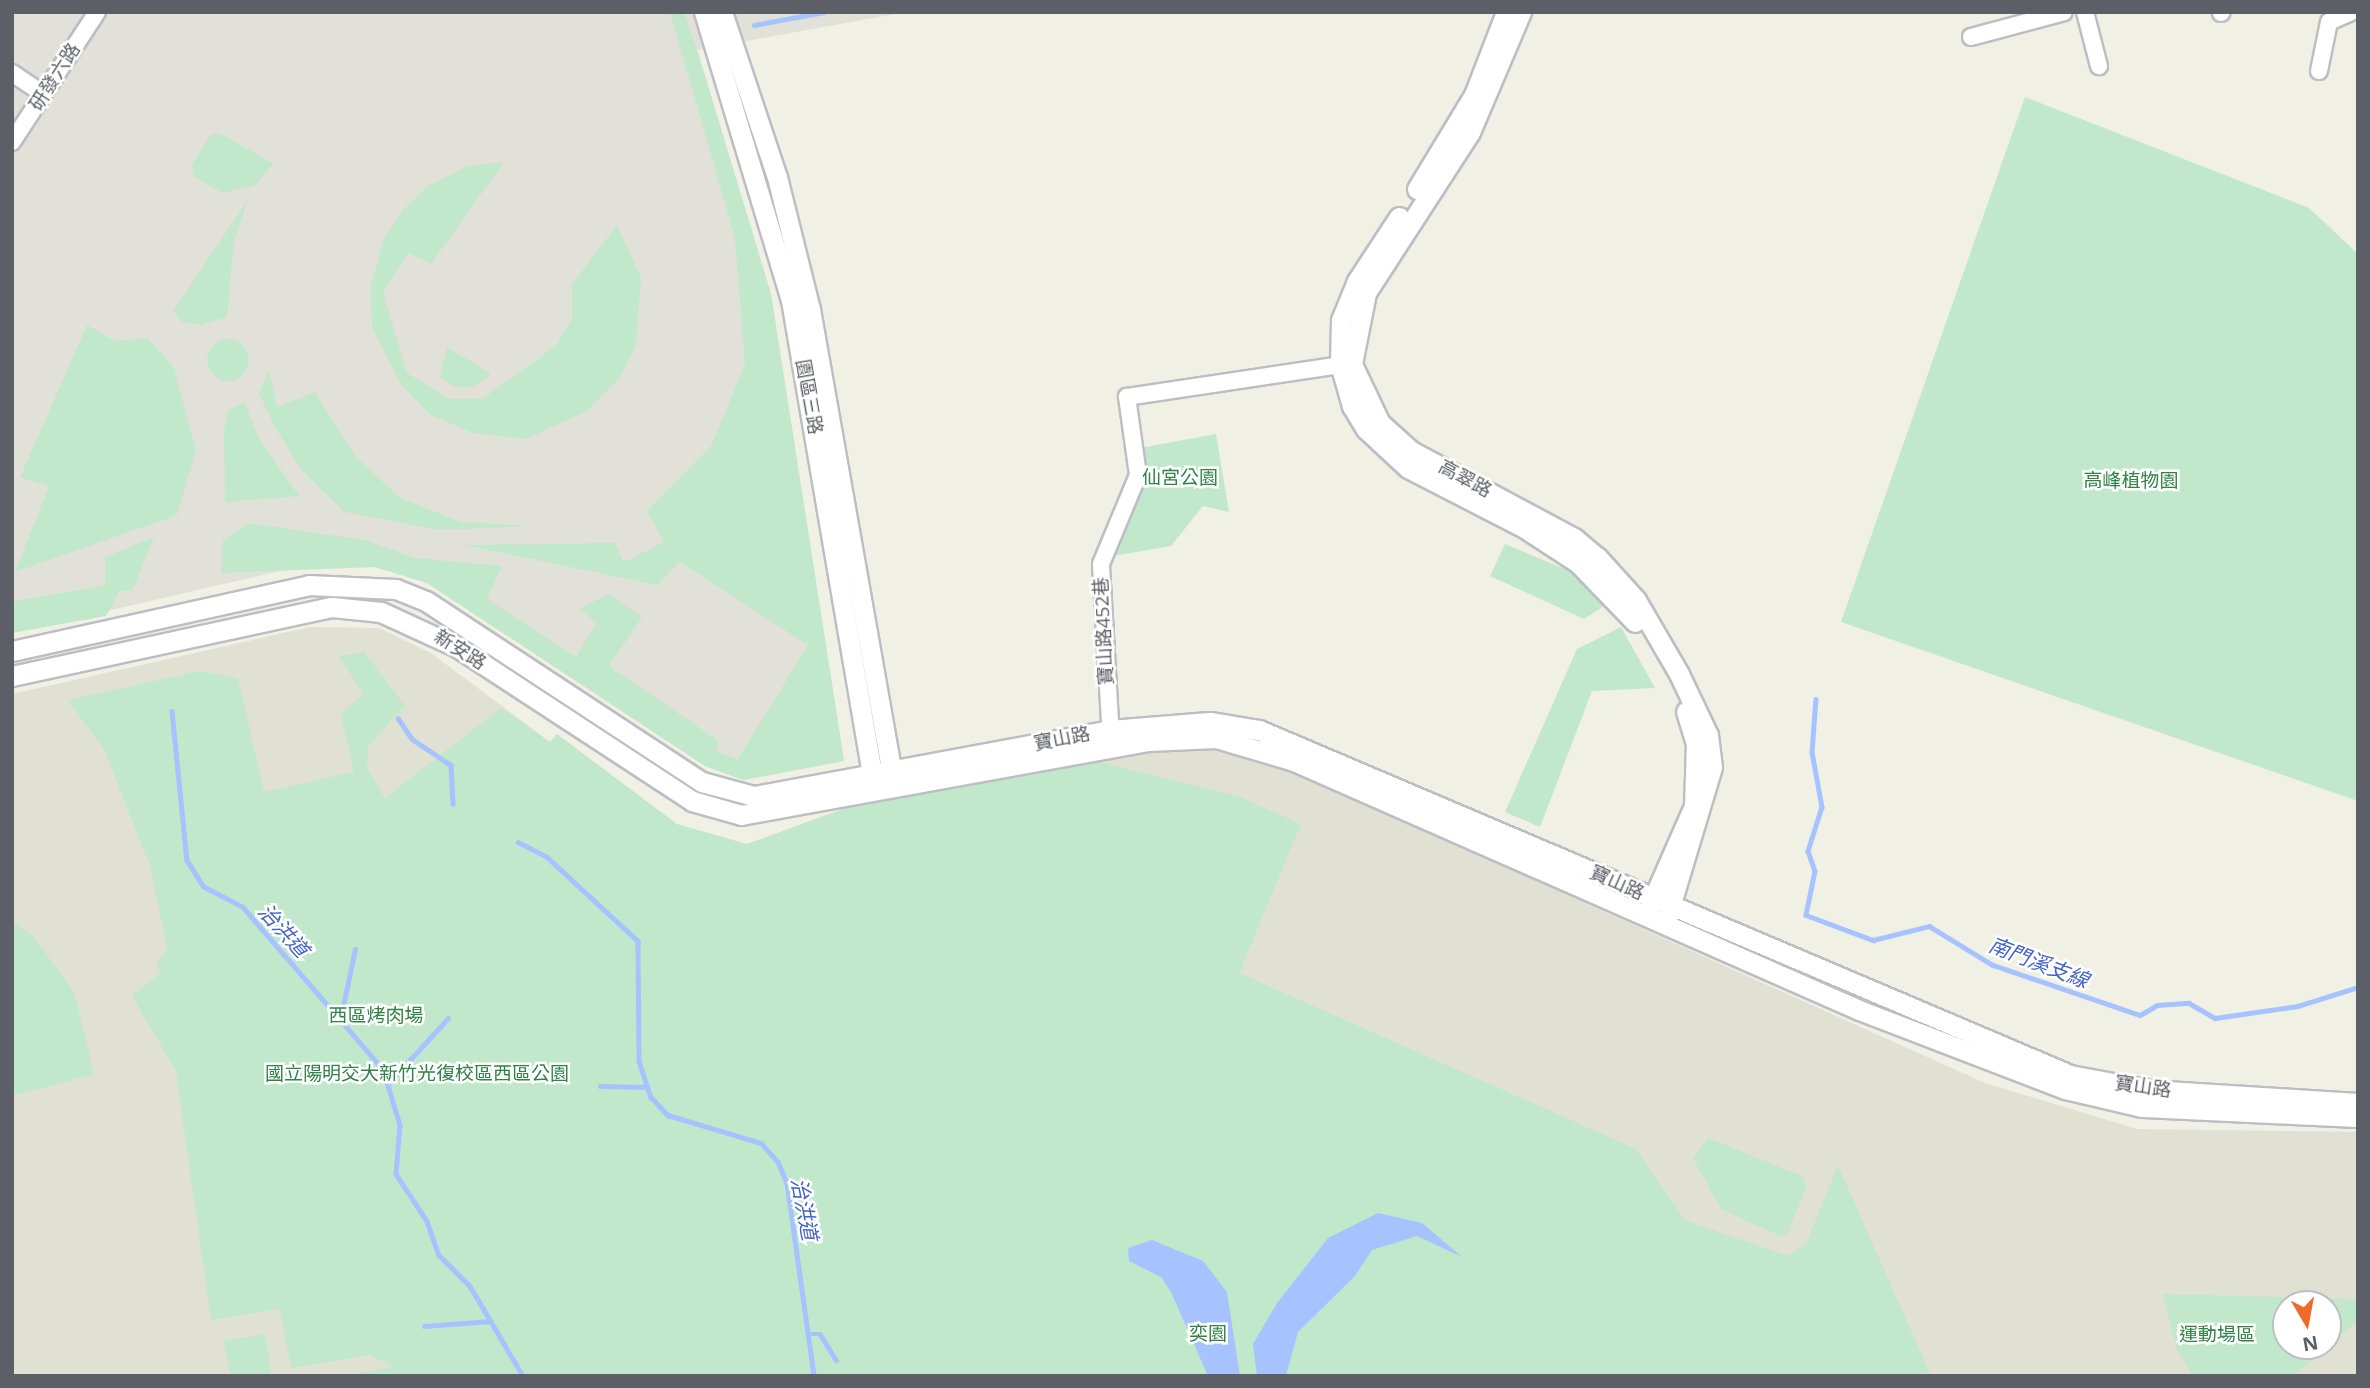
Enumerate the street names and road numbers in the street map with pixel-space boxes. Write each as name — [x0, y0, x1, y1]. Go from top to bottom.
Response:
street label: 研發六路 — [25, 39, 85, 115]
street label: 園區三路 — [791, 358, 827, 436]
street label: 高翠路 — [1434, 456, 1496, 502]
street label: 寶山路452巷 — [1090, 576, 1118, 686]
street label: 新安路 — [430, 625, 490, 675]
street label: 寶山路 — [1032, 722, 1092, 756]
street label: 寶山路 — [1586, 861, 1648, 905]
street label: 寶山路 — [2113, 1072, 2173, 1102]

